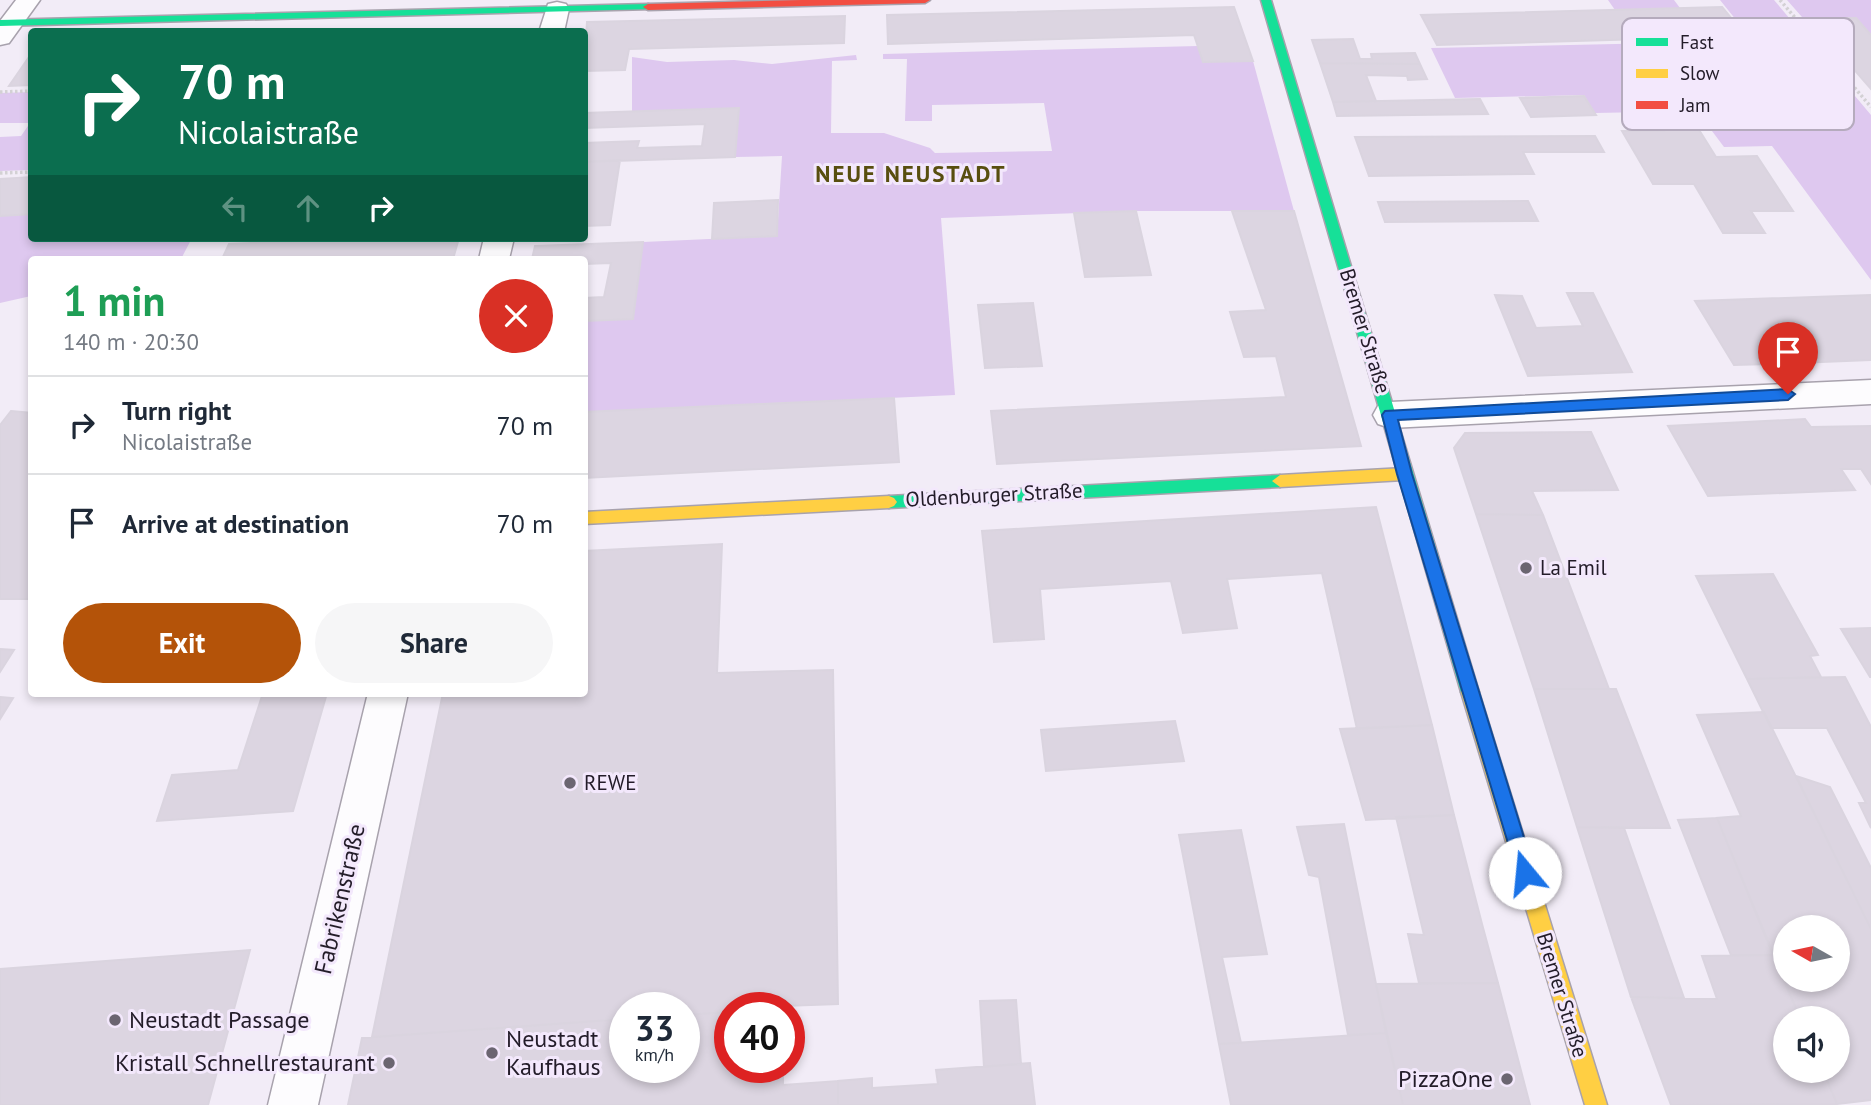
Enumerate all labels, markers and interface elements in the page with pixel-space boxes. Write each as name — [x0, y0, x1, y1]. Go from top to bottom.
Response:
legend — [1622, 18, 1854, 130]
text: Fast — [1680, 30, 1714, 54]
text: 70 m — [178, 49, 285, 113]
icon: right — [63, 56, 154, 147]
text: Slow — [1680, 61, 1720, 85]
text: Jam — [1679, 93, 1710, 117]
text: Nicolaistraße — [178, 111, 359, 153]
district label: NEUE NEUSTADT — [815, 159, 1007, 188]
icon: left — [216, 189, 254, 227]
icon: ahead — [289, 189, 327, 227]
icon: right — [362, 189, 400, 227]
street label: Bremer Straße — [1334, 265, 1397, 397]
text: 1 min — [63, 273, 165, 328]
button: close — [479, 279, 553, 353]
pin — [1758, 322, 1818, 394]
text: 140 m · 20:30 — [63, 327, 199, 356]
icon: arrive — [1769, 333, 1807, 371]
text: Turn right — [122, 394, 231, 427]
icon: right — [63, 406, 101, 444]
text: 70 m — [497, 409, 553, 442]
text: Nicolaistraße — [122, 427, 252, 456]
street label: Oldenburger Straße — [905, 476, 1083, 513]
icon: arrive — [63, 504, 101, 542]
text: Arrive at destination — [122, 507, 349, 540]
text: 70 m — [497, 507, 553, 540]
place label: La Emil — [1540, 554, 1607, 581]
marker: La Emil — [1518, 560, 1534, 576]
button: Exit — [63, 603, 301, 683]
button: Share — [315, 603, 553, 683]
place label: REWE — [584, 769, 636, 796]
marker: REWE — [562, 775, 578, 791]
street label: Fabrikenstraße — [307, 821, 372, 977]
position arrow — [1488, 836, 1562, 910]
north arrow — [1773, 915, 1850, 992]
map controls — [1773, 915, 1850, 1083]
street label: Bremer Straße — [1531, 929, 1594, 1061]
speed limit sign: 40 — [714, 992, 805, 1083]
place label: Neustadt Passage — [129, 1004, 310, 1035]
text: 33 — [635, 1005, 674, 1051]
button: sound — [1773, 1006, 1850, 1083]
marker: Neustadt Passage — [107, 1012, 123, 1028]
place label: Neustadt Kaufhaus — [506, 1023, 601, 1082]
text: km/h — [635, 1043, 674, 1066]
marker: Neustadt Kaufhaus — [484, 1045, 500, 1061]
place label: Kristall Schnellrestaurant — [115, 1047, 375, 1078]
marker: Kristall Schnellrestaurant — [381, 1055, 397, 1071]
place label: PizzaOne — [1398, 1063, 1493, 1094]
marker: PizzaOne — [1499, 1071, 1515, 1087]

